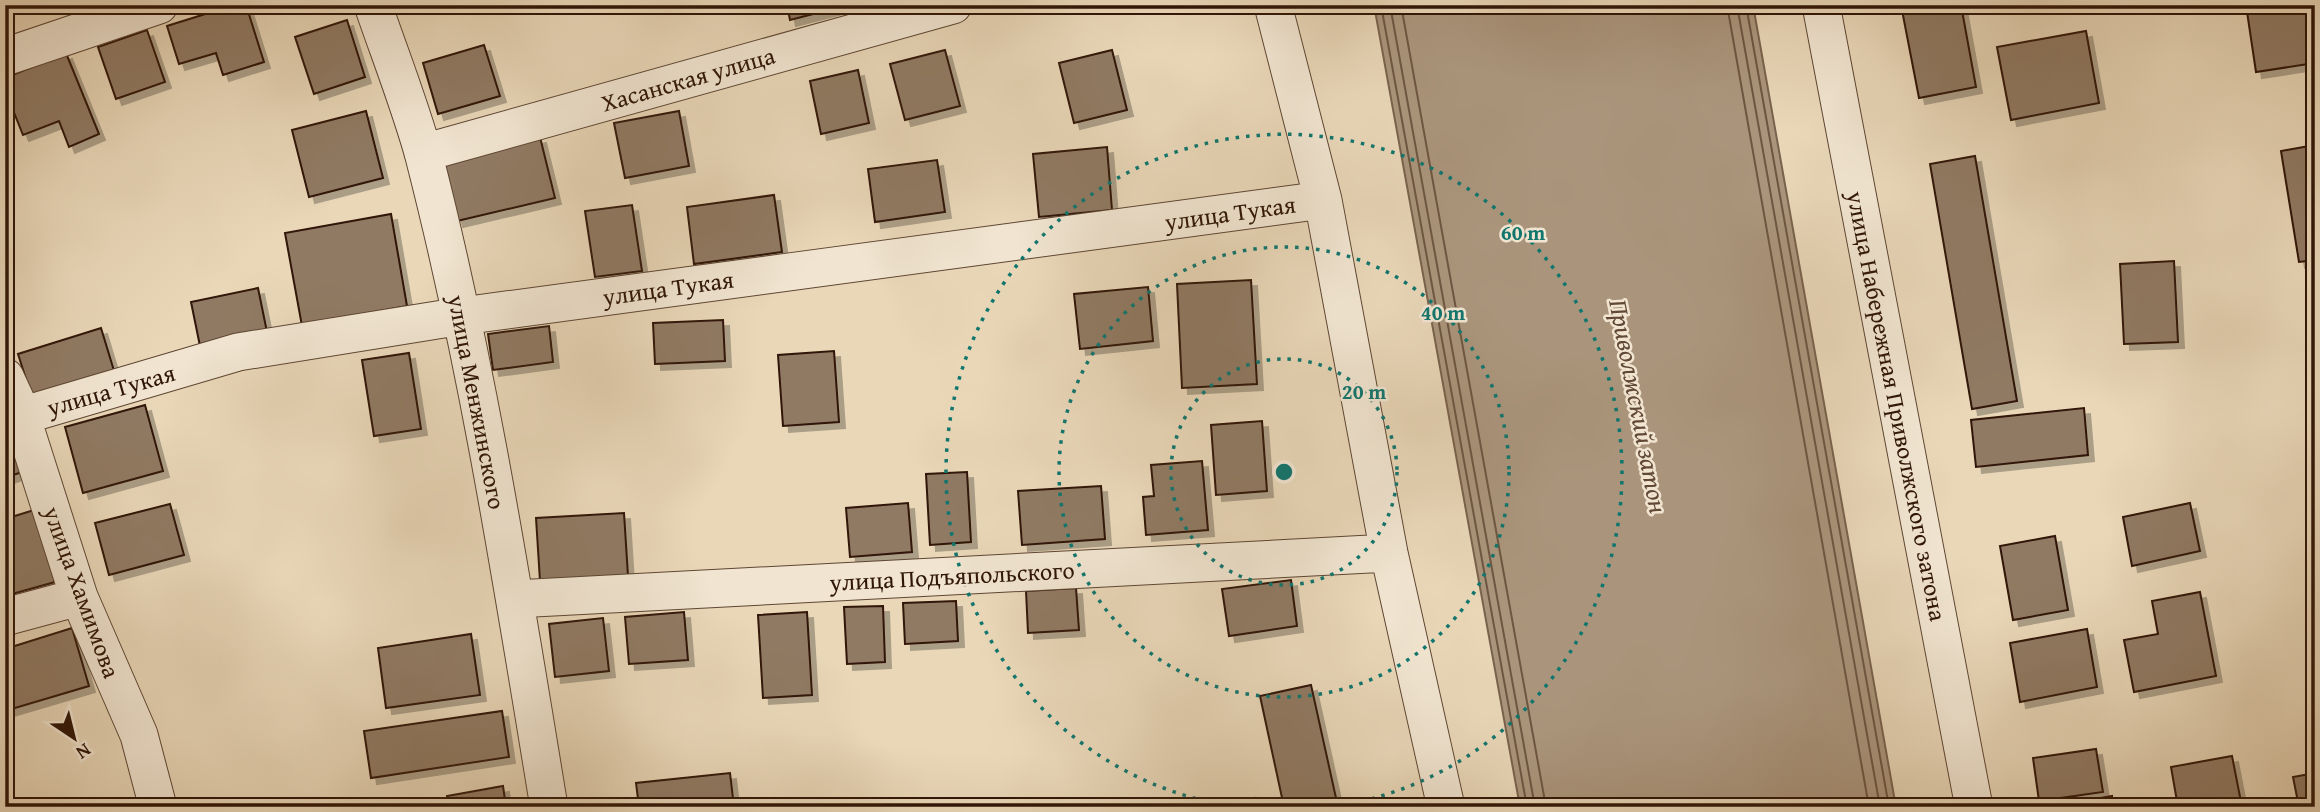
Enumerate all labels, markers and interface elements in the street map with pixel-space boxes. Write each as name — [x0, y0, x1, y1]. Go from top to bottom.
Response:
street label: Хасанская улица — [597, 37, 779, 121]
street label: улица Тукая — [1161, 186, 1298, 240]
street label: улица Набережная Приволжского затона — [1838, 187, 1956, 624]
text: 60 m — [1501, 217, 1545, 248]
street label: улица Тукая — [599, 261, 736, 315]
street label: улица Менжинского — [439, 291, 515, 512]
water label: Приволжский затон — [1599, 296, 1679, 516]
text: 40 m — [1421, 297, 1465, 328]
street label: улица Тукая — [42, 355, 179, 425]
text: 20 m — [1342, 376, 1386, 407]
centre of rings — [1272, 460, 1296, 484]
street label: улица Хамимова — [34, 500, 129, 683]
street label: улица Подъяпольского — [828, 552, 1075, 600]
north arrow — [38, 704, 108, 774]
text: N — [70, 737, 97, 767]

